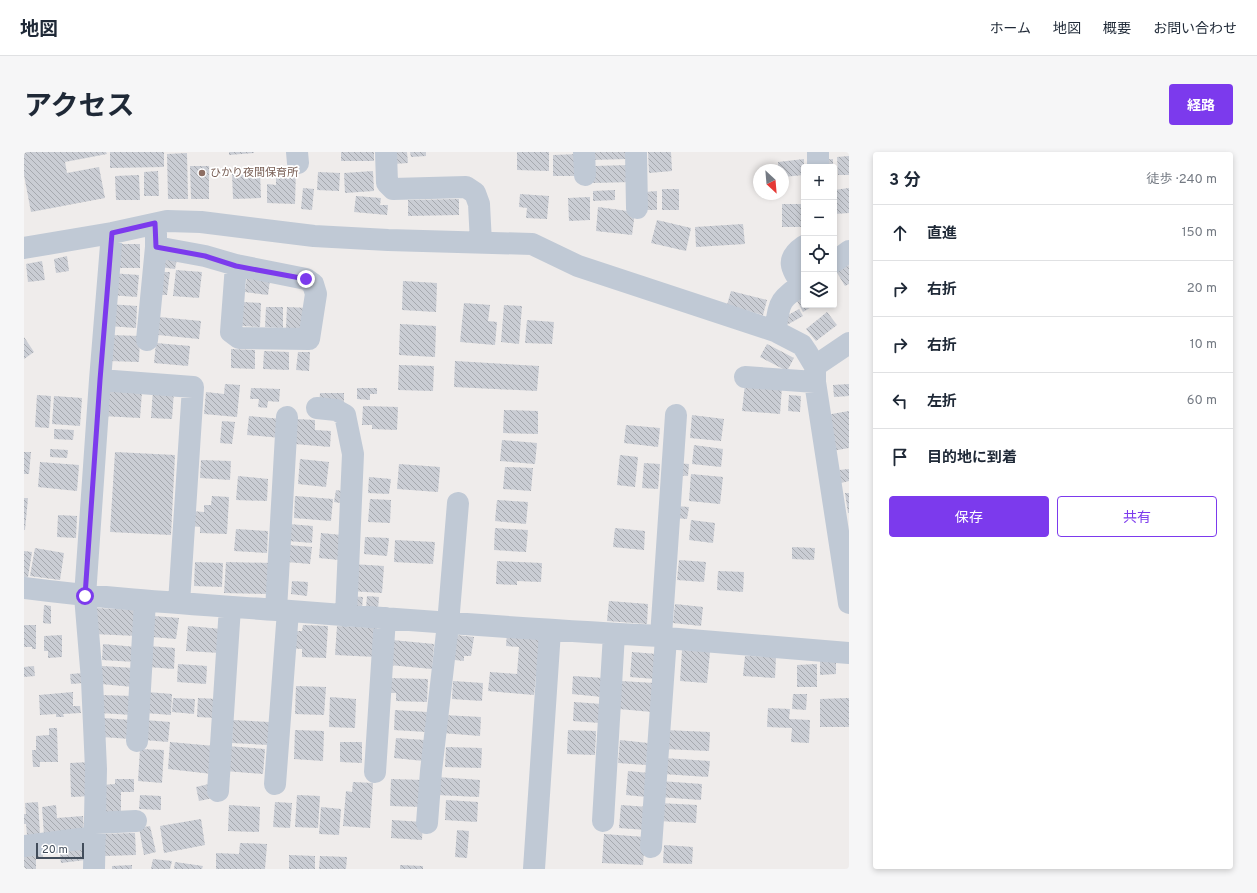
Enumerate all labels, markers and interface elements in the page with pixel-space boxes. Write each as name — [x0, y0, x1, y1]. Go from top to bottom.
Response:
text: 地図 — [20, 18, 58, 42]
text: ホーム — [989, 21, 1031, 38]
text: 地図 — [1053, 21, 1081, 38]
text: 概要 — [1103, 21, 1131, 38]
text: お問い合わせ — [1153, 21, 1237, 38]
button: 経路 — [1169, 84, 1233, 125]
text: アクセス — [24, 90, 135, 126]
north arrow — [753, 164, 789, 200]
map controls — [801, 164, 837, 308]
button: + — [801, 164, 837, 200]
place label: ひかり夜間保育所 — [210, 166, 299, 180]
marker: ひかり夜間保育所 — [197, 168, 207, 178]
text: 3 分 — [889, 170, 920, 192]
text: 徒歩 · 240 m — [1147, 172, 1217, 188]
button: − — [801, 200, 837, 236]
icon: ahead — [889, 222, 911, 244]
text: 直進 — [927, 225, 957, 244]
text: 150 m — [1182, 225, 1217, 241]
button: locate — [801, 236, 837, 272]
route end — [297, 270, 315, 288]
button: layers — [801, 272, 837, 308]
icon: right — [889, 278, 911, 300]
text: 右折 — [927, 281, 957, 300]
text: 20 m — [1187, 281, 1217, 297]
icon: right — [889, 334, 911, 356]
text: 右折 — [927, 337, 957, 356]
text: 10 m — [1190, 337, 1217, 353]
icon: left — [889, 390, 911, 412]
text: 左折 — [927, 393, 957, 412]
text: 60 m — [1187, 393, 1217, 409]
icon: arrive — [889, 446, 911, 468]
text: 目的地に到着 — [927, 449, 1017, 468]
button: 保存 — [889, 496, 1049, 537]
button: 共有 — [1057, 496, 1217, 537]
route start — [76, 587, 94, 605]
scale bar — [36, 841, 84, 860]
text: 20 m — [42, 843, 68, 857]

